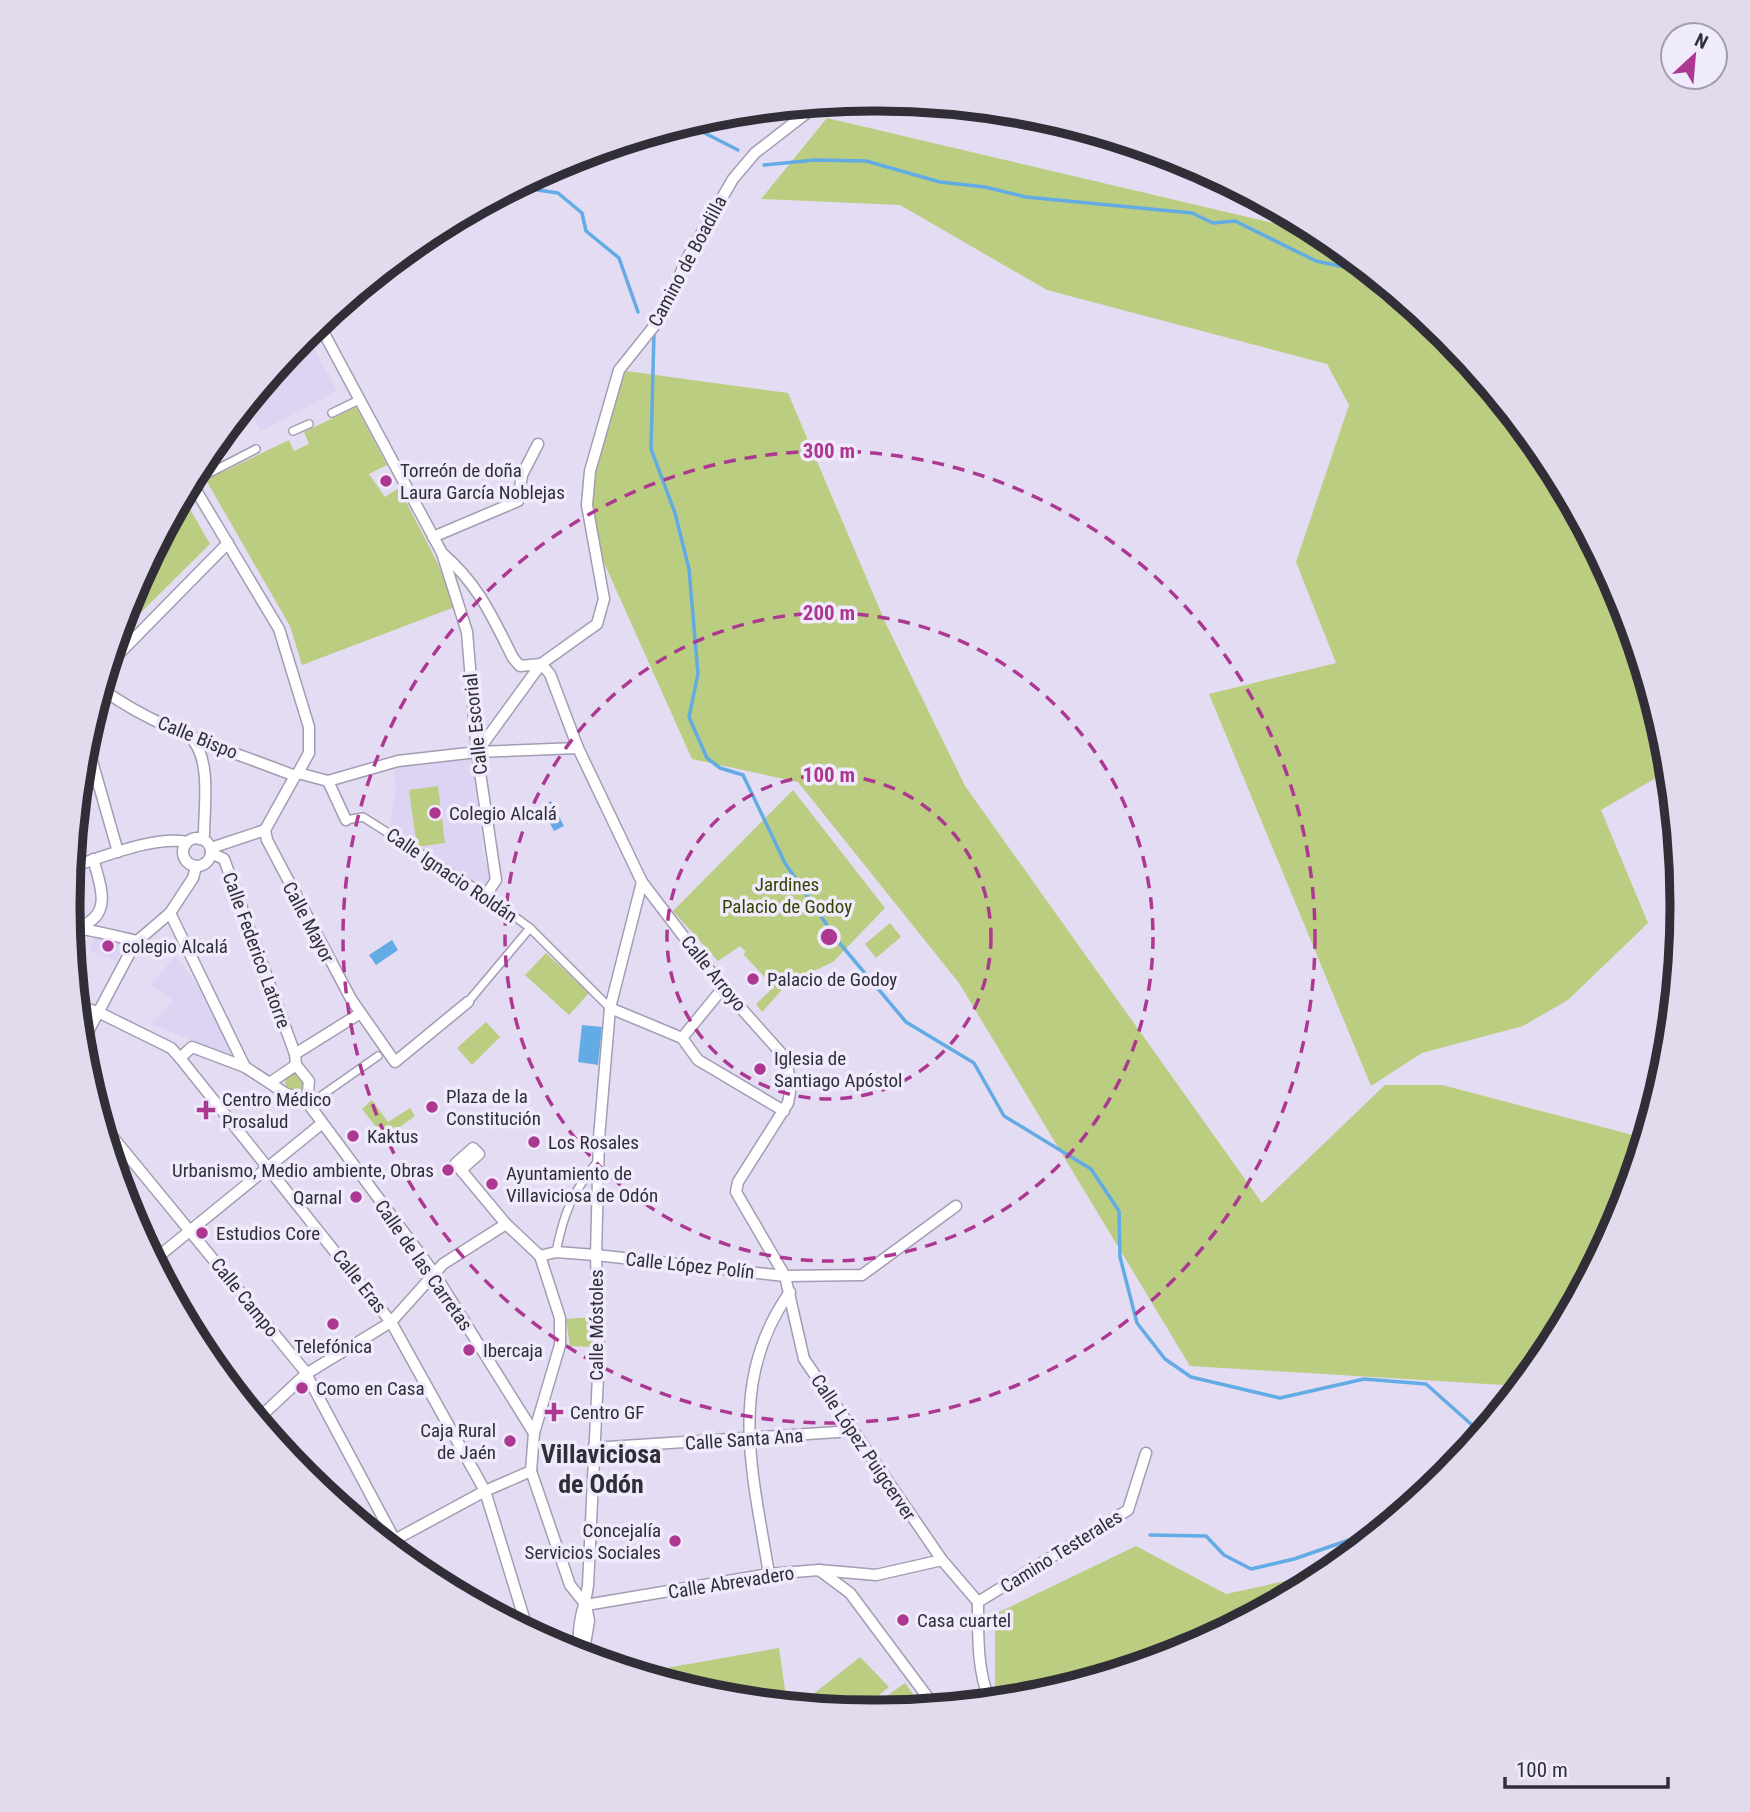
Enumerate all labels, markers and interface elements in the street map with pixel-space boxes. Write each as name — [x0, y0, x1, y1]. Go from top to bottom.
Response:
north arrow — [1659, 21, 1729, 91]
text: N — [1691, 28, 1712, 54]
street label: Camino de Boadilla — [643, 192, 732, 331]
text: 300 m — [803, 439, 855, 463]
place label: Torreón de doña Laura García Noblejas — [400, 459, 565, 504]
marker: Torreón de doña Laura García Noblejas — [378, 473, 394, 489]
text: 200 m — [803, 601, 855, 625]
street label: Calle Escorial — [459, 672, 492, 776]
street label: Calle Bispo — [154, 711, 241, 764]
text: 100 m — [803, 763, 855, 787]
place label: Colegio Alcalá — [449, 802, 557, 825]
marker: Colegio Alcalá — [427, 805, 443, 821]
street label: Calle Ignacio Roldán — [382, 823, 522, 928]
street label: Calle Federico Latorre — [218, 869, 295, 1031]
park label: Jardines Palacio de Godoy — [722, 873, 852, 918]
street label: Calle Mayor — [278, 878, 340, 967]
centre of rings — [817, 925, 841, 949]
street label: Calle Arroyo — [676, 931, 751, 1016]
place label: colegio Alcalá — [122, 935, 228, 958]
marker: colegio Alcalá — [100, 938, 116, 954]
place label: Palacio de Godoy — [767, 968, 897, 991]
marker: Palacio de Godoy — [745, 971, 761, 987]
place label: Iglesia de Santiago Apóstol — [774, 1047, 902, 1092]
marker: Iglesia de Santiago Apóstol — [752, 1061, 768, 1077]
place label: Plaza de la Constitución — [446, 1085, 541, 1130]
place label: Centro Médico Prosalud — [222, 1088, 331, 1133]
marker: Plaza de la Constitución — [424, 1099, 440, 1115]
marker: Centro Médico Prosalud — [196, 1100, 216, 1120]
place label: Kaktus — [367, 1125, 419, 1148]
marker: Kaktus — [345, 1128, 361, 1144]
place label: Los Rosales — [548, 1131, 639, 1154]
marker: Los Rosales — [526, 1134, 542, 1150]
place label: Urbanismo, Medio ambiente, Obras — [172, 1159, 434, 1182]
marker: Urbanismo, Medio ambiente, Obras — [440, 1162, 456, 1178]
place label: Ayuntamiento de Villaviciosa de Odón — [506, 1162, 658, 1207]
marker: Ayuntamiento de Villaviciosa de Odón — [484, 1176, 500, 1192]
place label: Qarnal — [293, 1186, 342, 1209]
marker: Qarnal — [348, 1189, 364, 1205]
street label: Calle de las Carretas — [370, 1195, 477, 1335]
place label: Estudios Core — [216, 1222, 320, 1245]
marker: Estudios Core — [194, 1225, 210, 1241]
street label: Calle Eras — [328, 1245, 392, 1318]
street label: Calle López Polín — [624, 1247, 755, 1284]
street label: Calle Campo — [206, 1253, 283, 1341]
street label: Calle Móstoles — [585, 1269, 608, 1381]
marker: Telefónica — [325, 1316, 341, 1332]
place label: Telefónica — [294, 1335, 372, 1358]
place label: Ibercaja — [483, 1339, 543, 1362]
marker: Ibercaja — [461, 1342, 477, 1358]
street label: Calle López Puigcerver — [806, 1370, 921, 1525]
place label: Como en Casa — [316, 1377, 425, 1400]
marker: Como en Casa — [294, 1380, 310, 1396]
place label: Centro GF — [570, 1401, 644, 1424]
marker: Centro GF — [544, 1402, 564, 1422]
place label: Caja Rural de Jaén — [420, 1419, 496, 1464]
street label: Calle Santa Ana — [684, 1424, 804, 1455]
marker: Caja Rural de Jaén — [502, 1433, 518, 1449]
district label: Villaviciosa de Odón — [541, 1439, 661, 1499]
street label: Camino Testerales — [996, 1505, 1126, 1598]
place label: Concejalía Servicios Sociales — [525, 1519, 661, 1564]
marker: Concejalía Servicios Sociales — [667, 1533, 683, 1549]
street label: Calle Abrevadero — [666, 1561, 796, 1604]
place label: Casa cuartel — [917, 1609, 1011, 1632]
marker: Casa cuartel — [895, 1612, 911, 1628]
scale bar — [1505, 1745, 1668, 1789]
text: 100 m — [1516, 1758, 1568, 1782]

